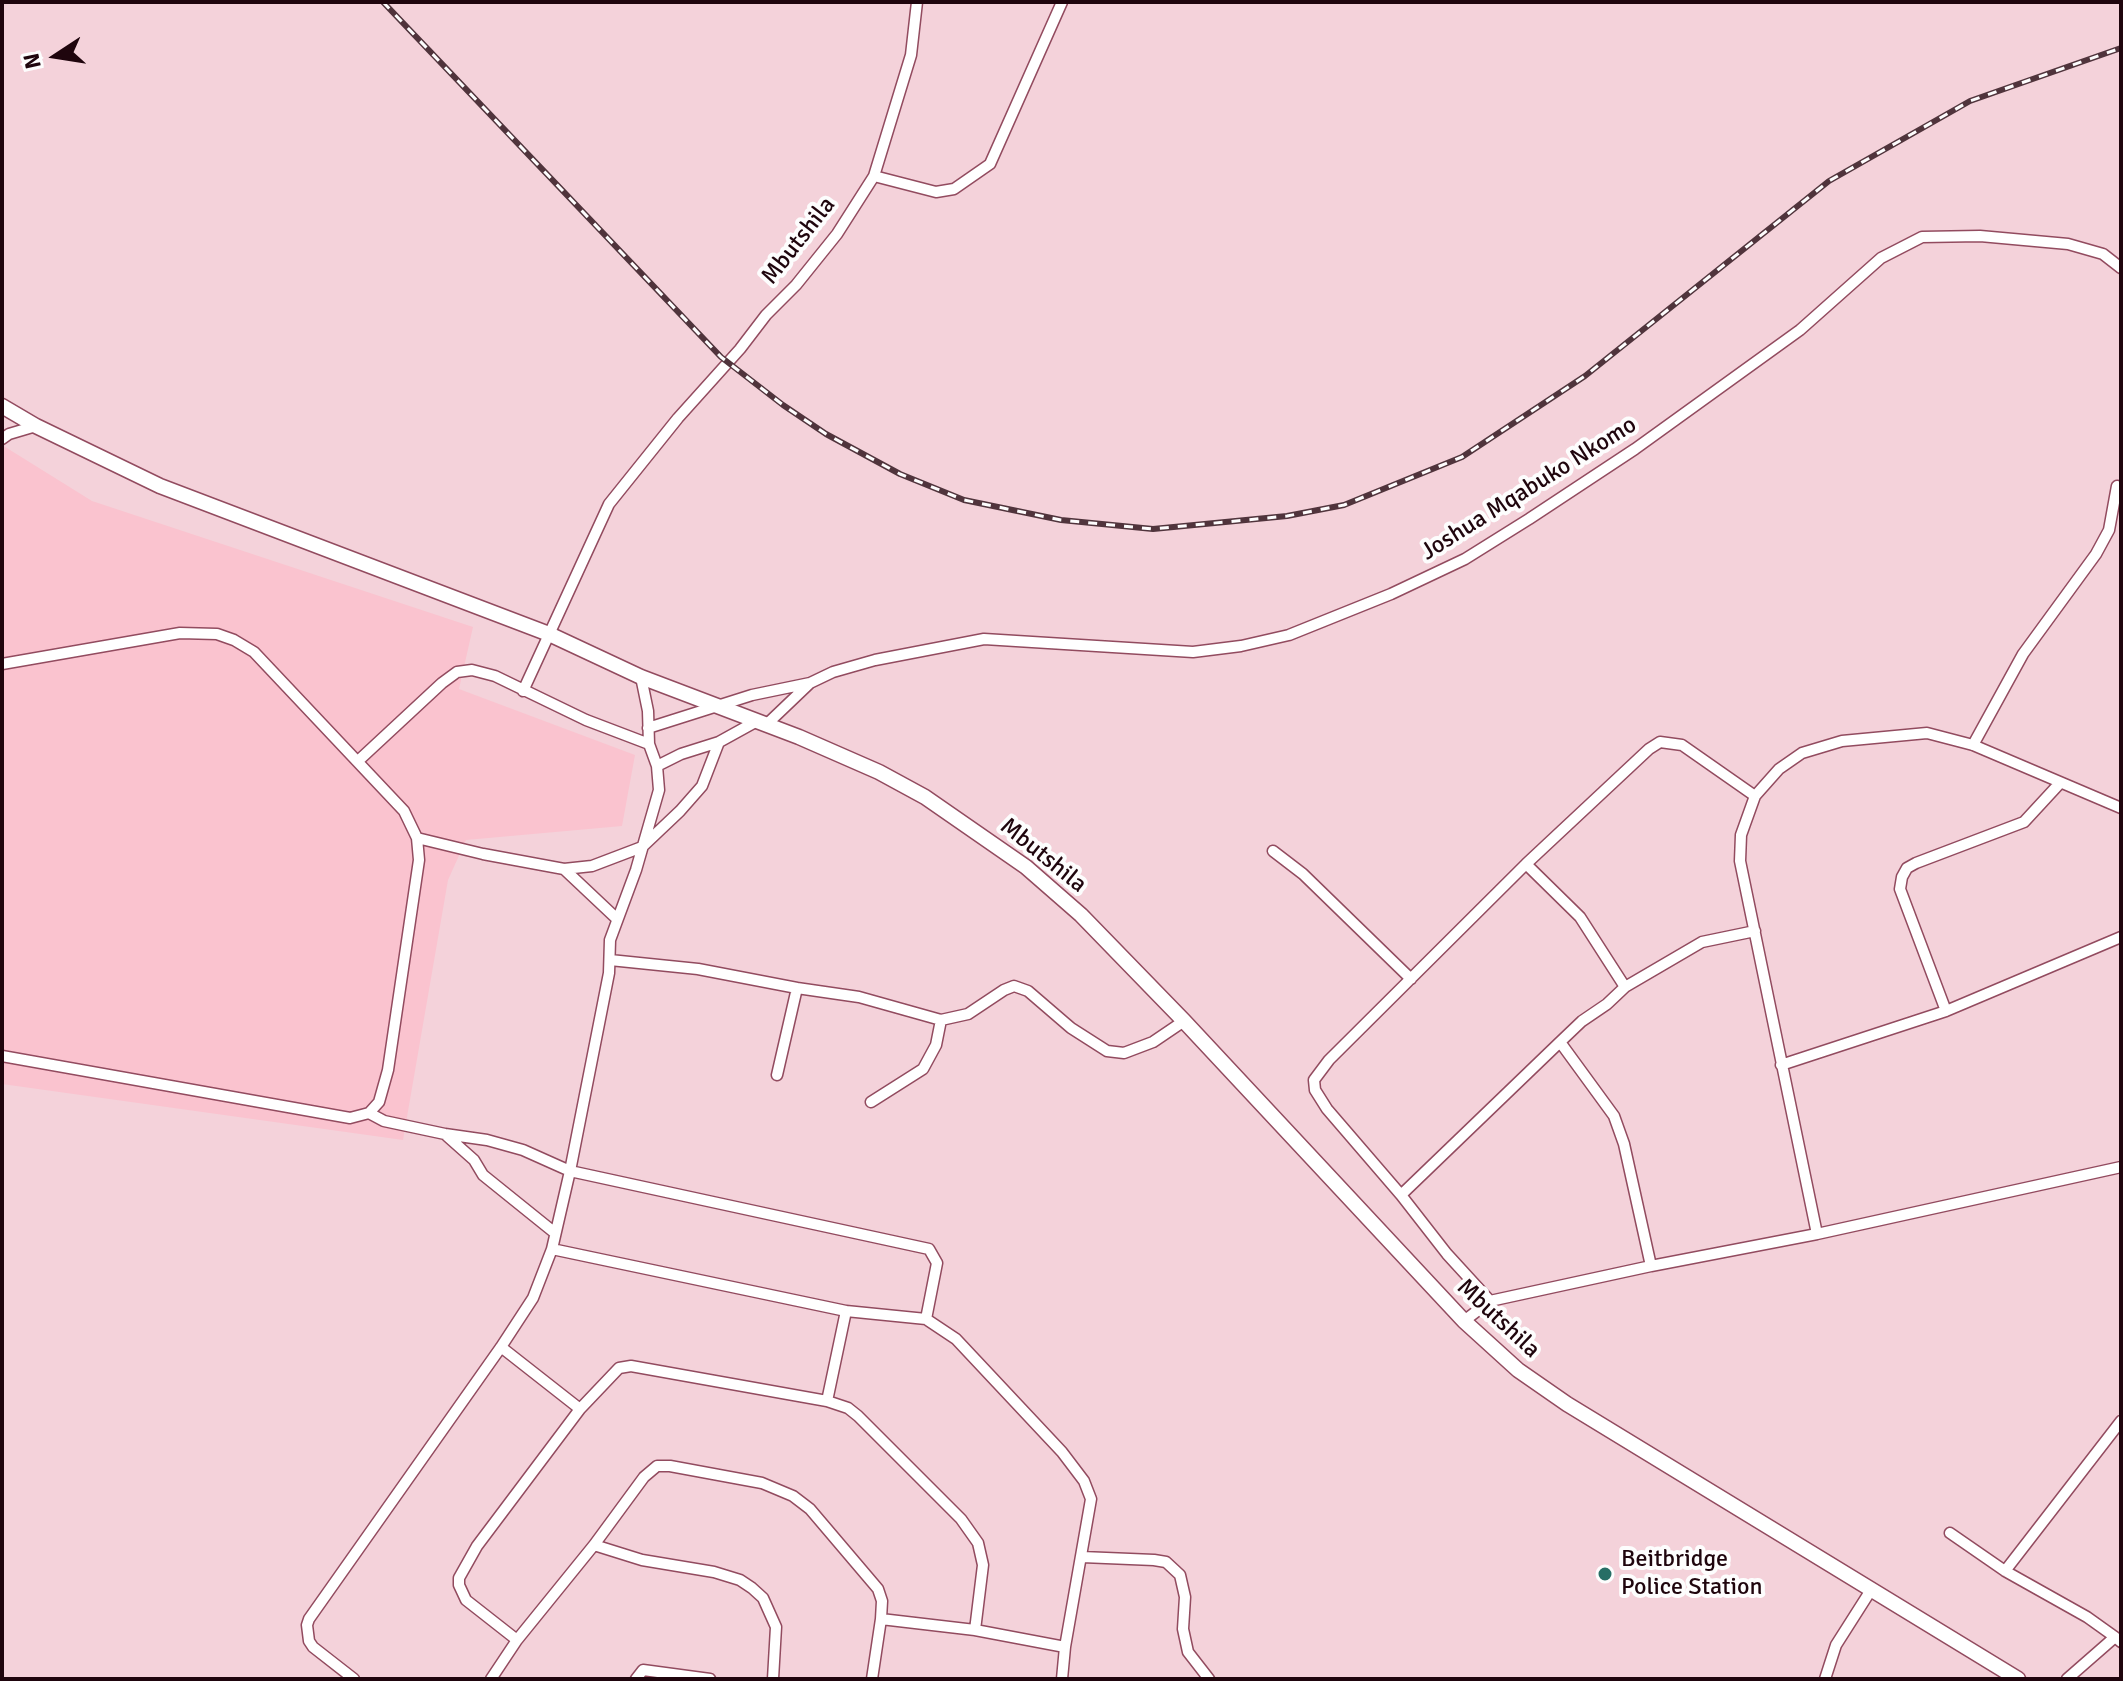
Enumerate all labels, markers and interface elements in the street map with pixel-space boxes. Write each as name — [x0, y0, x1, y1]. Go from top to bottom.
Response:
north arrow — [16, 16, 96, 96]
text: N — [17, 51, 47, 71]
street label: Mbutshila — [756, 192, 842, 290]
street label: Joshua Mqabuko Nkomo — [1416, 411, 1642, 567]
street label: Mbutshila — [994, 812, 1092, 900]
street label: Mbutshila — [1451, 1273, 1545, 1365]
place label: Beitbridge Police Station — [1621, 1546, 1763, 1602]
marker: Beitbridge Police Station — [1596, 1565, 1614, 1583]

